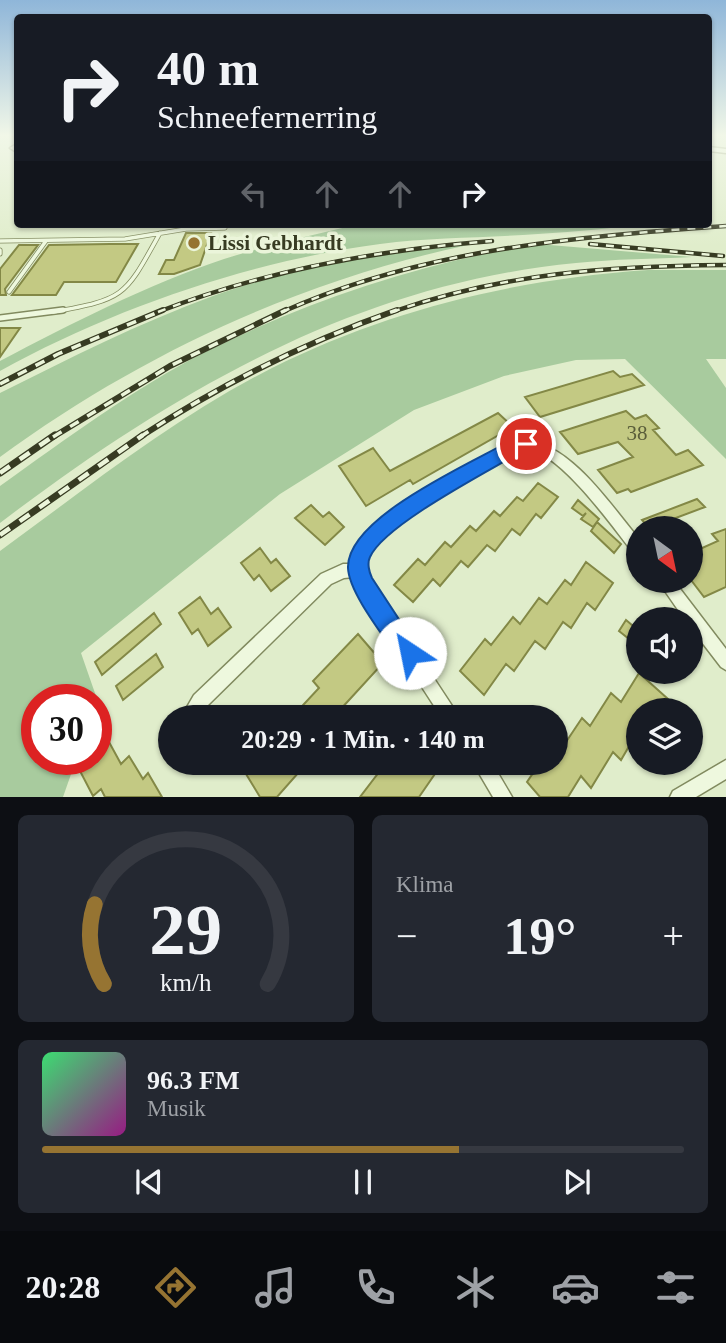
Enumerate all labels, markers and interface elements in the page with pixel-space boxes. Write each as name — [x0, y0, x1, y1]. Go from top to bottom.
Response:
text: 40 m — [157, 41, 259, 96]
icon: right — [42, 42, 133, 133]
text: Schneefernerring — [157, 99, 377, 135]
icon: left — [235, 175, 273, 213]
icon: ahead — [308, 175, 346, 213]
icon: ahead — [381, 175, 419, 213]
icon: right — [454, 175, 492, 213]
place label: Lissi Gebhardt — [208, 231, 343, 255]
marker: Lissi Gebhardt — [186, 235, 202, 251]
pin — [496, 414, 556, 474]
house number: 38 — [627, 421, 648, 445]
icon: arrive — [507, 425, 545, 463]
north arrow — [626, 516, 704, 593]
map controls — [626, 516, 703, 775]
button: sound — [626, 607, 703, 684]
position arrow — [373, 616, 447, 690]
speed limit sign: 30 — [21, 684, 112, 775]
button: layers — [626, 698, 703, 775]
text: 20:29 · 1 Min. · 140 m — [241, 725, 485, 754]
text: Klima — [396, 872, 454, 897]
text: 29 — [150, 890, 222, 971]
text: 19° — [504, 908, 576, 965]
text: − — [396, 915, 417, 957]
text: + — [663, 915, 684, 957]
text: km/h — [160, 969, 212, 996]
text: 96.3 FM — [147, 1066, 239, 1095]
text: Musik — [147, 1096, 206, 1121]
icon: previous — [130, 1163, 168, 1201]
icon: pause — [344, 1163, 382, 1201]
icon: next — [558, 1163, 596, 1201]
icon: directions — [151, 1263, 200, 1312]
icon: music — [251, 1263, 300, 1312]
icon: phone — [351, 1263, 400, 1312]
icon: climate — [451, 1263, 500, 1312]
icon: car — [551, 1263, 600, 1312]
icon: filters — [651, 1263, 700, 1312]
text: 20:28 — [26, 1269, 100, 1305]

